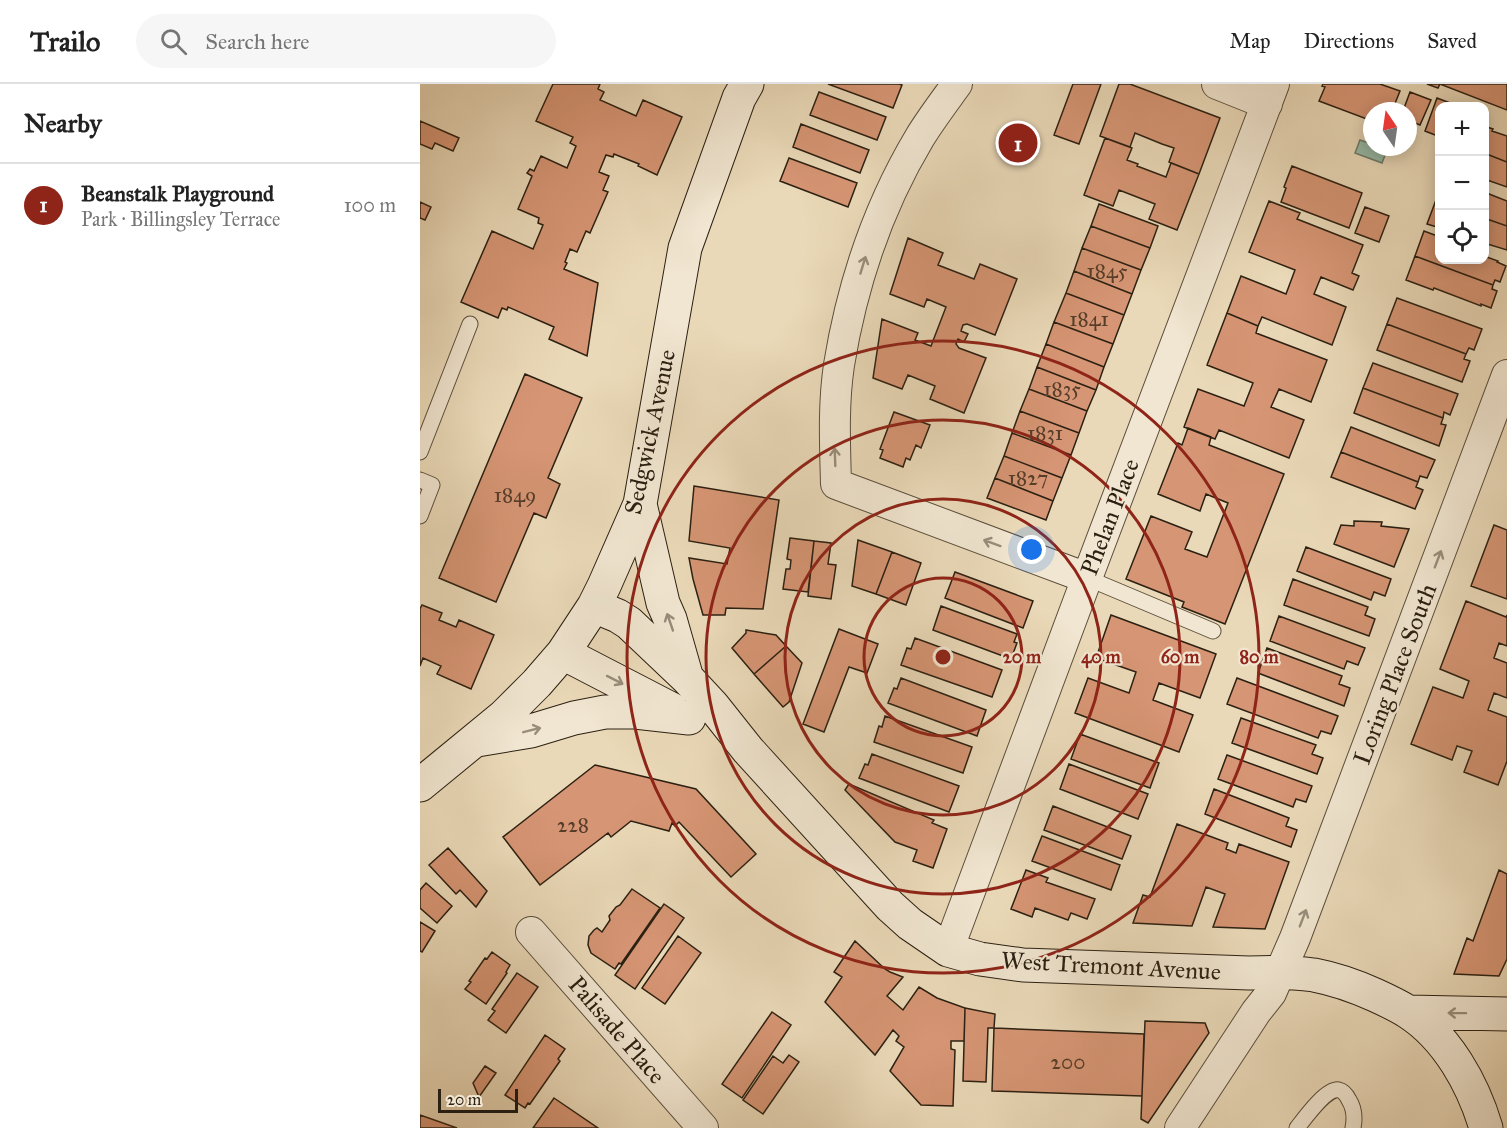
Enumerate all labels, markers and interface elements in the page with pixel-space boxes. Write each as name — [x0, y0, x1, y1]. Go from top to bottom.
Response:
search box — [136, 14, 556, 68]
text: Trailo — [30, 24, 100, 59]
icon: search — [157, 25, 190, 58]
text: Search here — [205, 28, 309, 55]
text: Map — [1230, 28, 1271, 54]
text: Directions — [1304, 28, 1394, 54]
text: Saved — [1427, 28, 1477, 54]
north arrow — [1363, 102, 1417, 156]
map controls — [1435, 102, 1489, 264]
button: + — [1435, 102, 1489, 156]
text: Nearby — [24, 107, 102, 139]
pin: 1 — [998, 120, 1038, 166]
button: − — [1435, 156, 1489, 210]
text: Beanstalk Playground — [81, 180, 274, 207]
text: 1 — [40, 193, 47, 217]
text: 100 m — [344, 193, 396, 217]
text: Park · Billingsley Terrace — [81, 207, 280, 231]
button: locate — [1435, 210, 1489, 264]
one-way arrow — [858, 256, 869, 275]
house number: 1845 — [1087, 258, 1128, 284]
house number: 1841 — [1069, 306, 1109, 332]
street label: Sedgwick Avenue — [618, 347, 682, 517]
house number: 1835 — [1043, 376, 1081, 402]
house number: 1831 — [1027, 420, 1063, 446]
one-way arrow — [829, 447, 841, 467]
street label: Phelan Place — [1074, 455, 1146, 579]
house number: 1827 — [1008, 465, 1048, 491]
house number: 1849 — [494, 482, 536, 508]
your location — [1017, 535, 1046, 564]
one-way arrow — [984, 536, 1002, 547]
one-way arrow — [1433, 550, 1444, 569]
street label: Loring Place South — [1347, 579, 1443, 769]
one-way arrow — [664, 613, 675, 632]
text: 20 m — [1003, 646, 1042, 668]
text: 40 m — [1081, 646, 1122, 669]
text: 60 m — [1161, 646, 1200, 668]
text: 80 m — [1239, 646, 1279, 668]
centre of rings — [933, 647, 953, 667]
one-way arrow — [606, 675, 624, 686]
one-way arrow — [522, 723, 541, 735]
house number: 228 — [557, 812, 589, 838]
one-way arrow — [1298, 909, 1309, 928]
street label: West Tremont Avenue — [1000, 945, 1222, 987]
street label: Palisade Place — [562, 970, 672, 1090]
one-way arrow — [1448, 1007, 1468, 1019]
house number: 200 — [1051, 1049, 1085, 1075]
scale bar — [438, 1086, 518, 1114]
text: 20 m — [447, 1090, 481, 1109]

